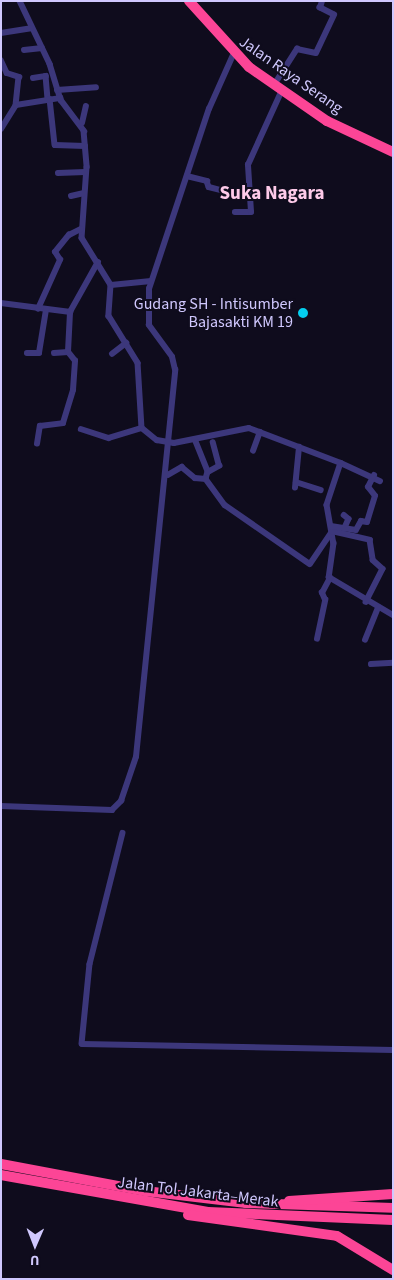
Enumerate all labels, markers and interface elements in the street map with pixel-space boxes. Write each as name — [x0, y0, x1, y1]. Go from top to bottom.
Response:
street label: Jalan Raya Serang — [236, 32, 346, 118]
district label: Suka Nagara — [220, 183, 324, 205]
place label: Gudang SH - Intisumber Bajasakti KM 19 — [134, 294, 293, 332]
marker: Gudang SH - Intisumber Bajasakti KM 19 — [297, 307, 309, 319]
street label: Jalan Tol Jakarta–Merak — [116, 1173, 280, 1211]
north arrow — [10, 1220, 60, 1270]
text: U — [30, 1250, 40, 1270]

